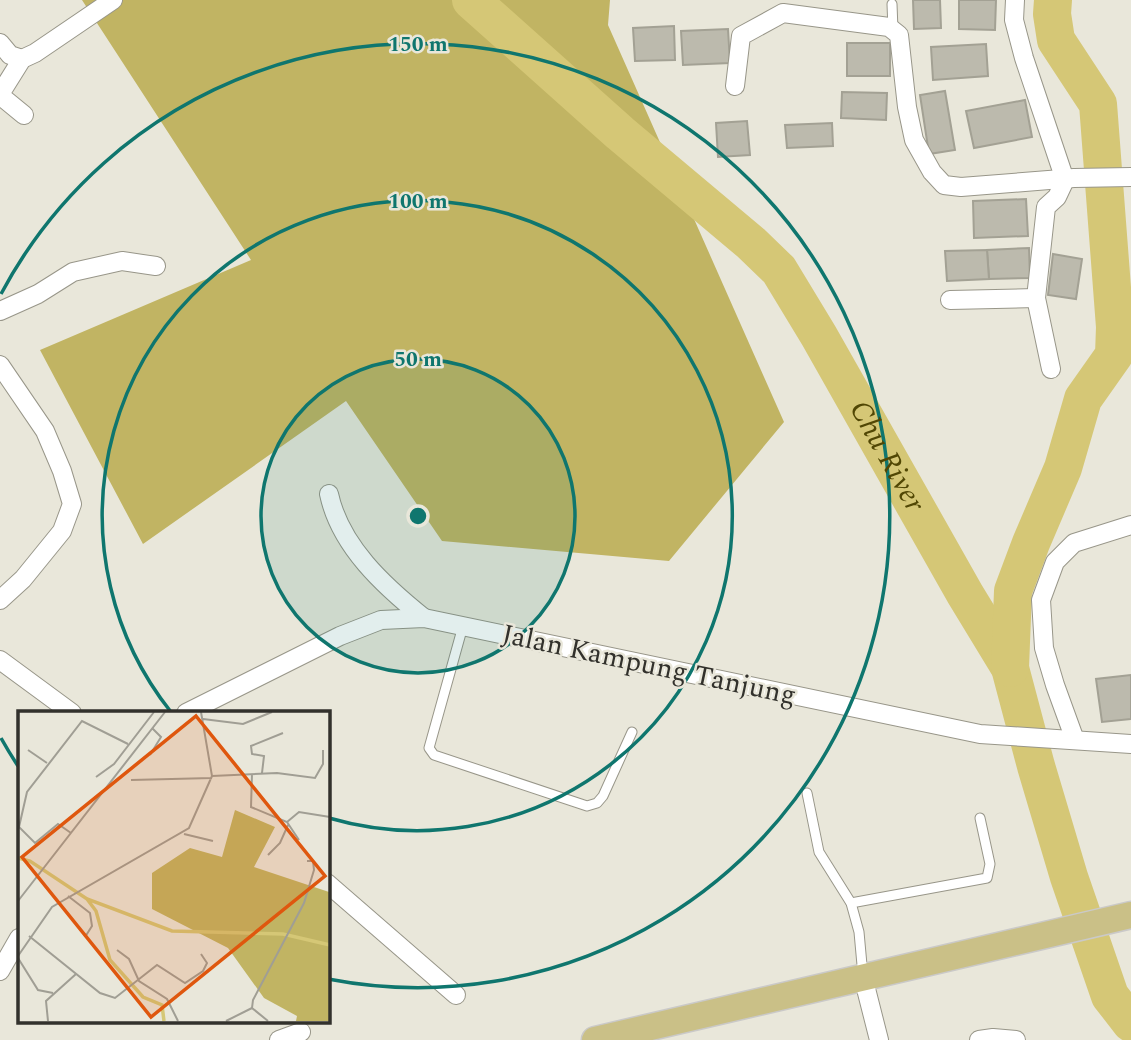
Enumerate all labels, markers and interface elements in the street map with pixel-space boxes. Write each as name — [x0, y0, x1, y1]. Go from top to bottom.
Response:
text: 150 m — [388, 29, 448, 61]
text: 100 m — [388, 186, 448, 218]
text: 50 m — [394, 344, 442, 376]
water label: Chu River — [837, 392, 937, 521]
centre of rings — [406, 504, 430, 528]
street label: Jalan Kampung Tanjung — [498, 613, 800, 717]
inset map — [18, 711, 329, 1023]

